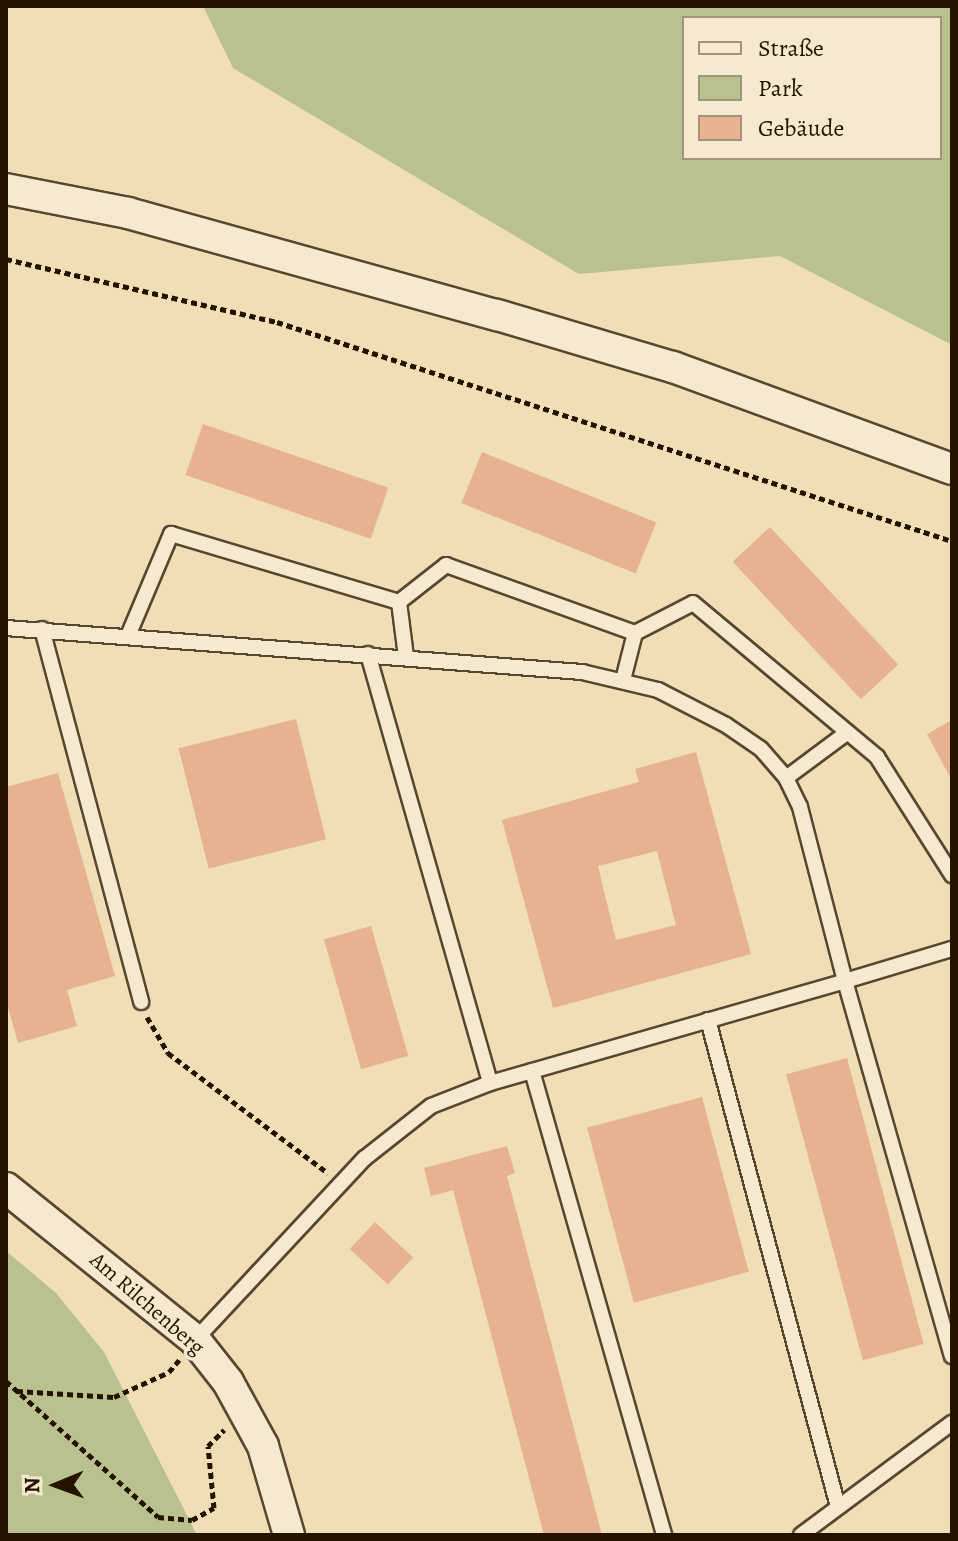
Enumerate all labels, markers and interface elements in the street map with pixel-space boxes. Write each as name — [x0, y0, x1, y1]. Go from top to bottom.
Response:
legend — [682, 16, 942, 160]
text: Straße — [758, 32, 824, 64]
text: Park — [758, 72, 803, 104]
text: Gebäude — [758, 112, 844, 144]
street label: Am Rilchenberg — [84, 1247, 210, 1361]
north arrow — [16, 1445, 96, 1525]
text: N — [17, 1477, 47, 1494]

